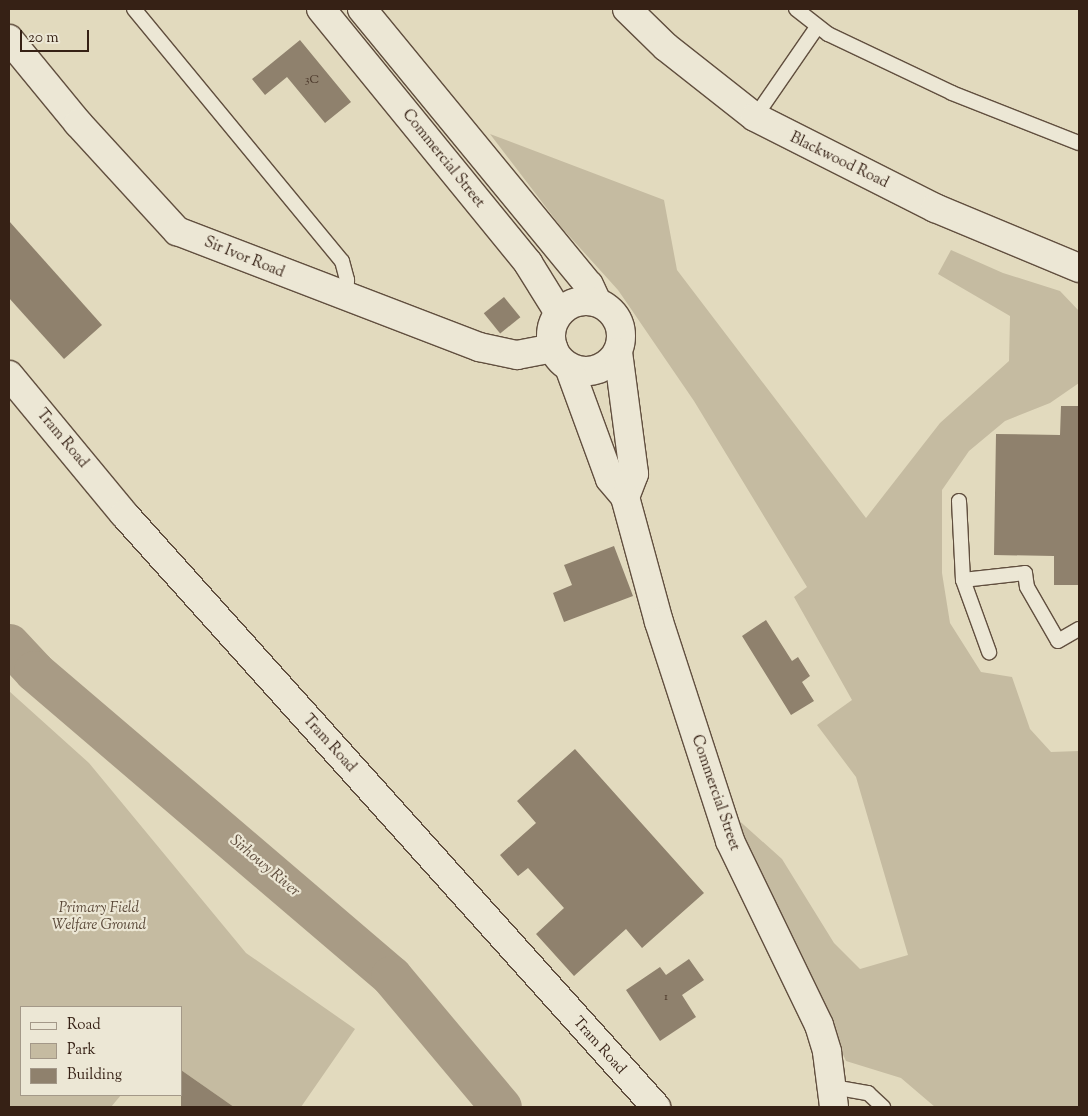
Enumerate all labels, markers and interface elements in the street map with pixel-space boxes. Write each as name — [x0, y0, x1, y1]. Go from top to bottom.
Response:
scale bar — [22, 20, 91, 52]
text: 20 m — [28, 28, 59, 49]
house number: 3C — [305, 74, 319, 88]
street label: Commercial Street — [398, 106, 488, 212]
street label: Blackwood Road — [787, 129, 891, 193]
street label: Sir Ivor Road — [201, 234, 287, 282]
street label: Tram Road — [32, 406, 92, 472]
street label: Tram Road — [299, 712, 359, 776]
street label: Commercial Street — [687, 733, 743, 853]
water label: Sirhowy River — [225, 832, 303, 902]
park label: Primary Field Welfare Ground — [52, 899, 146, 934]
house number: 1 — [664, 991, 668, 1005]
legend — [20, 1006, 182, 1096]
street label: Tram Road — [569, 1014, 629, 1078]
text: Road — [67, 1015, 101, 1036]
text: Park — [67, 1040, 96, 1061]
text: Building — [67, 1065, 122, 1086]

